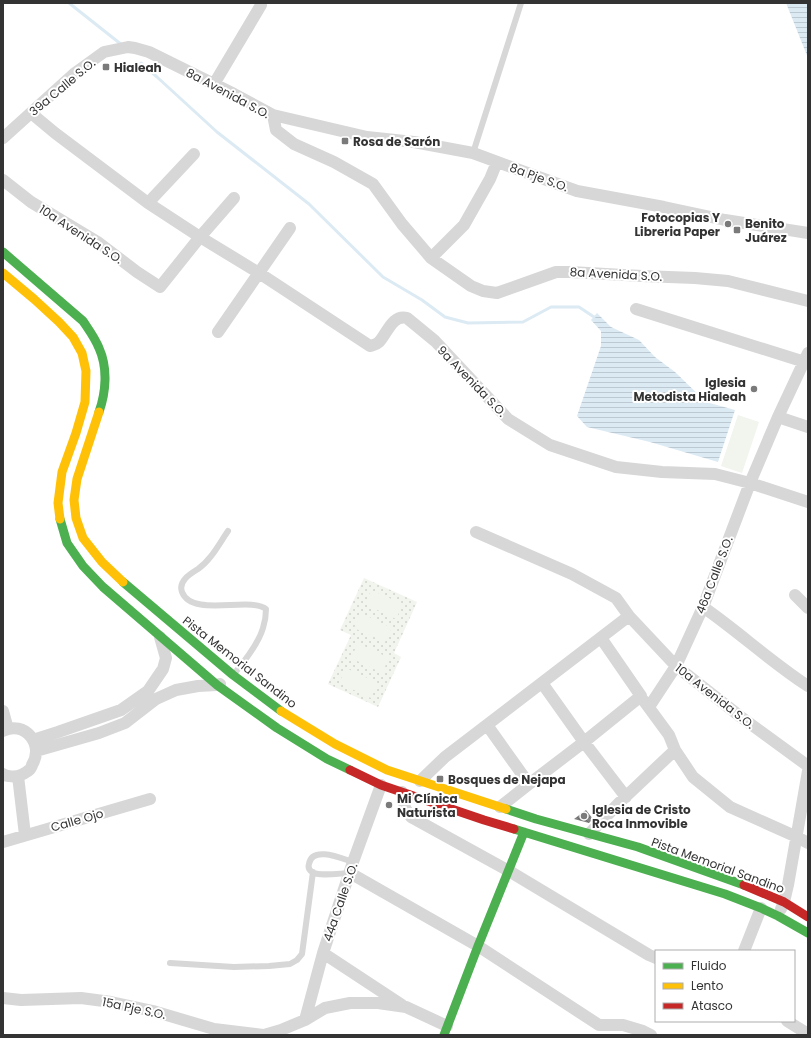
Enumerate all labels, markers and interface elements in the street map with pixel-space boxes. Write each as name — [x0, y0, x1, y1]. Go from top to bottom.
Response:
street label: 39a Calle S.O. — [25, 54, 99, 120]
place label: Hialeah — [114, 59, 162, 76]
marker: Hialeah — [101, 62, 111, 72]
street label: 8a Avenida S.O. — [183, 64, 273, 122]
place label: Rosa de Sarón — [353, 133, 440, 150]
marker: Rosa de Sarón — [340, 136, 350, 146]
street label: 8a Pje S.O. — [507, 159, 571, 195]
street label: 10a Avenida S.O. — [36, 201, 126, 267]
place label: Fotocopias Y Libreria Paper — [634, 209, 720, 240]
place label: Benito Juárez — [745, 215, 787, 246]
marker: Fotocopias Y Libreria Paper — [723, 219, 733, 229]
marker: Benito Juárez — [732, 225, 742, 235]
street label: 8a Avenida S.O. — [569, 263, 663, 285]
street label: 9a Avenida S.O. — [434, 342, 510, 420]
place label: Iglesia Metodista Hialeah — [633, 374, 746, 405]
marker: Iglesia Metodista Hialeah — [749, 384, 759, 394]
street label: 46a Calle S.O. — [691, 534, 737, 616]
street label: Pista Memorial Sandino — [179, 612, 301, 712]
street label: 10a Avenida S.O. — [672, 660, 758, 732]
place label: Bosques de Nejapa — [448, 771, 566, 788]
marker: Bosques de Nejapa — [435, 774, 445, 784]
place label: Mi Clínica Naturista — [397, 790, 458, 821]
marker: Mi Clínica Naturista — [384, 800, 394, 810]
place label: Iglesia de Cristo Roca Inmovible — [592, 801, 691, 832]
street label: Calle Ojo — [49, 804, 106, 836]
marker: Iglesia de Cristo Roca Inmovible — [579, 811, 589, 821]
street label: Pista Memorial Sandino — [649, 833, 787, 897]
street label: 44a Calle S.O. — [319, 861, 361, 943]
legend — [655, 950, 795, 1022]
text: Fluido — [691, 957, 727, 974]
text: Lento — [691, 977, 724, 994]
street label: 15a Pje S.O. — [101, 993, 167, 1023]
text: Atasco — [691, 997, 733, 1014]

